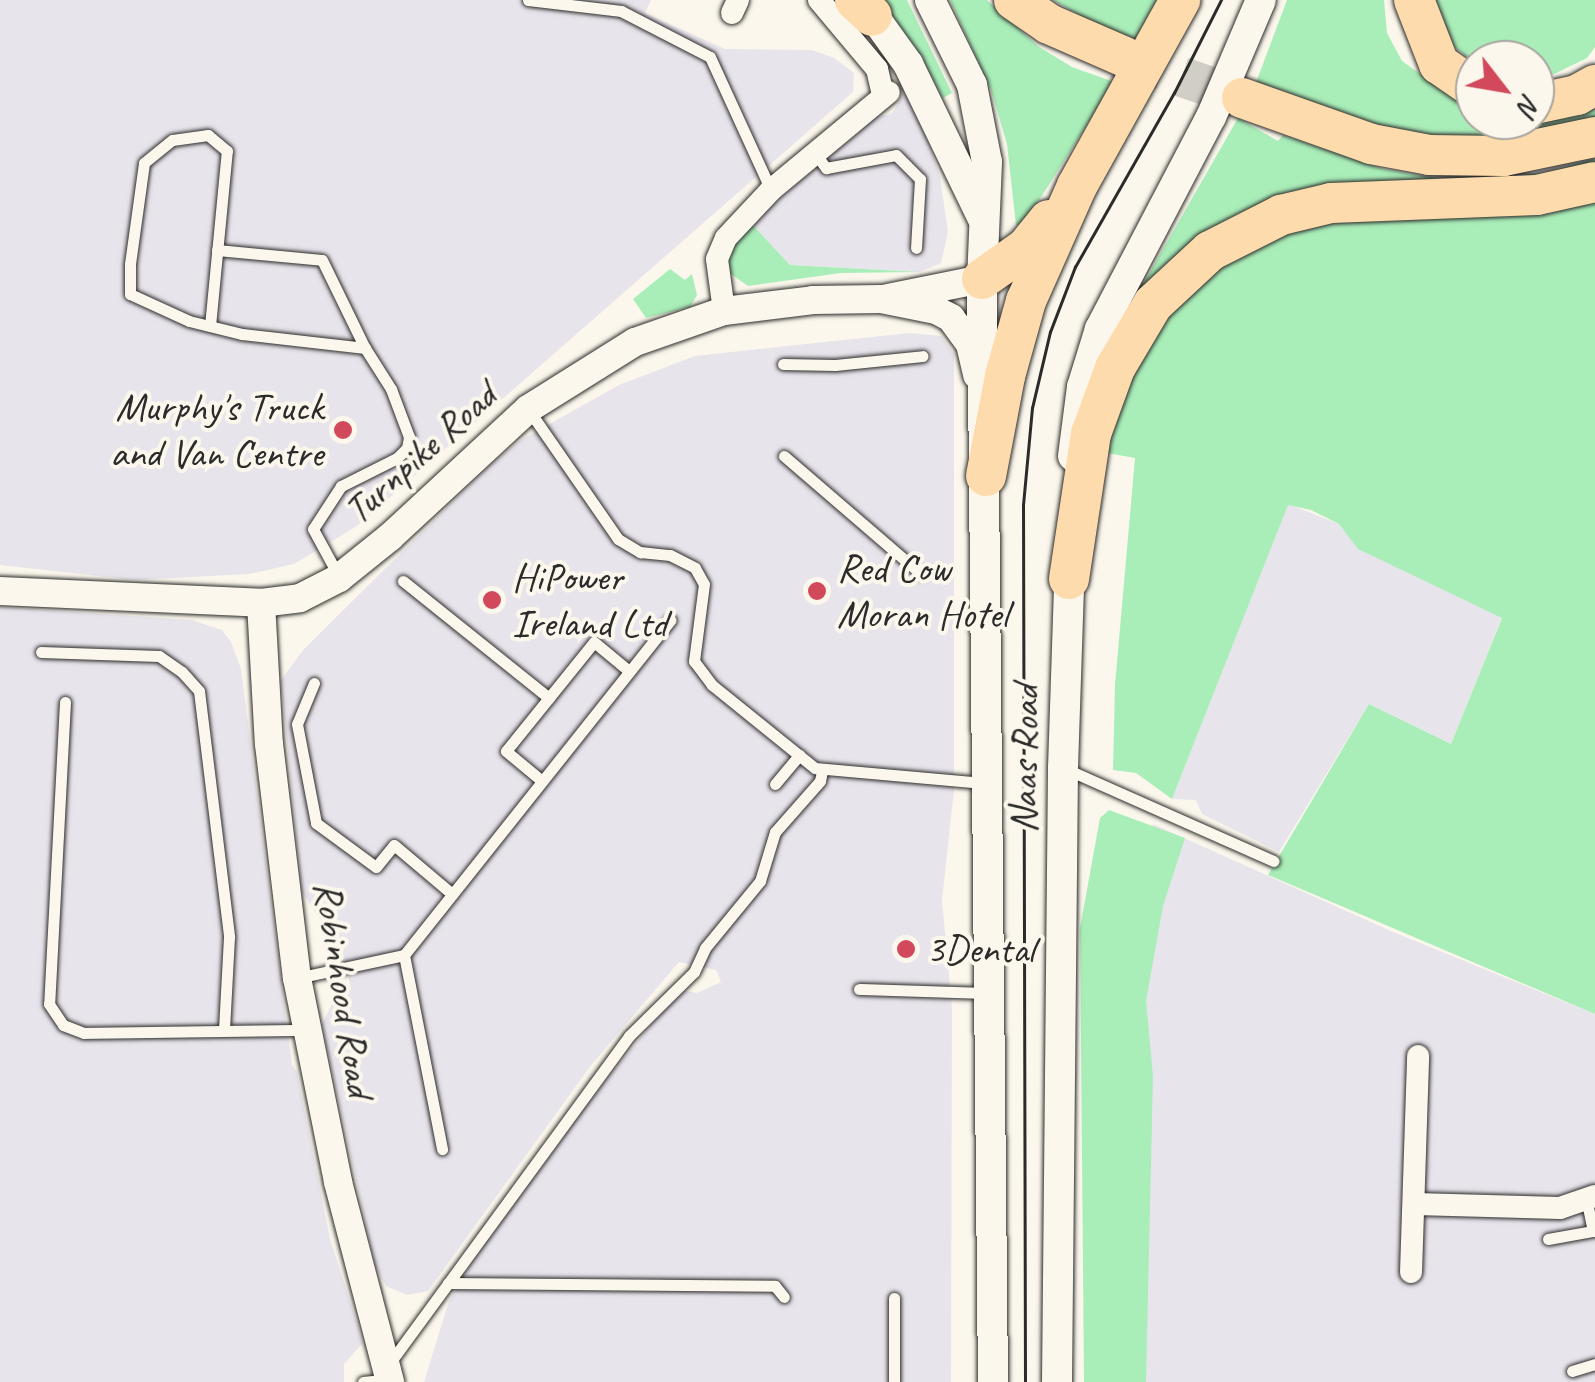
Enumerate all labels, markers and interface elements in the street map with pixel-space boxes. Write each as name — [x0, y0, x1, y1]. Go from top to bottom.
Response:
north arrow — [1455, 40, 1555, 140]
text: N — [1510, 88, 1549, 121]
street label: Turnpike Road — [334, 372, 506, 534]
place label: Murphy's Truck and Van Centre — [109, 383, 323, 477]
marker: Murphy's Truck and Van Centre — [332, 419, 354, 441]
place label: Red Cow Moran Hotel — [837, 544, 1008, 638]
place label: HiPower Ireland Ltd — [512, 553, 667, 647]
marker: Red Cow Moran Hotel — [806, 580, 828, 602]
marker: HiPower Ireland Ltd — [481, 589, 503, 611]
street label: Naas Road — [999, 685, 1049, 833]
street label: Robinhood Road — [303, 878, 385, 1100]
place label: 3Dental — [926, 925, 1035, 973]
marker: 3Dental — [895, 938, 917, 960]

